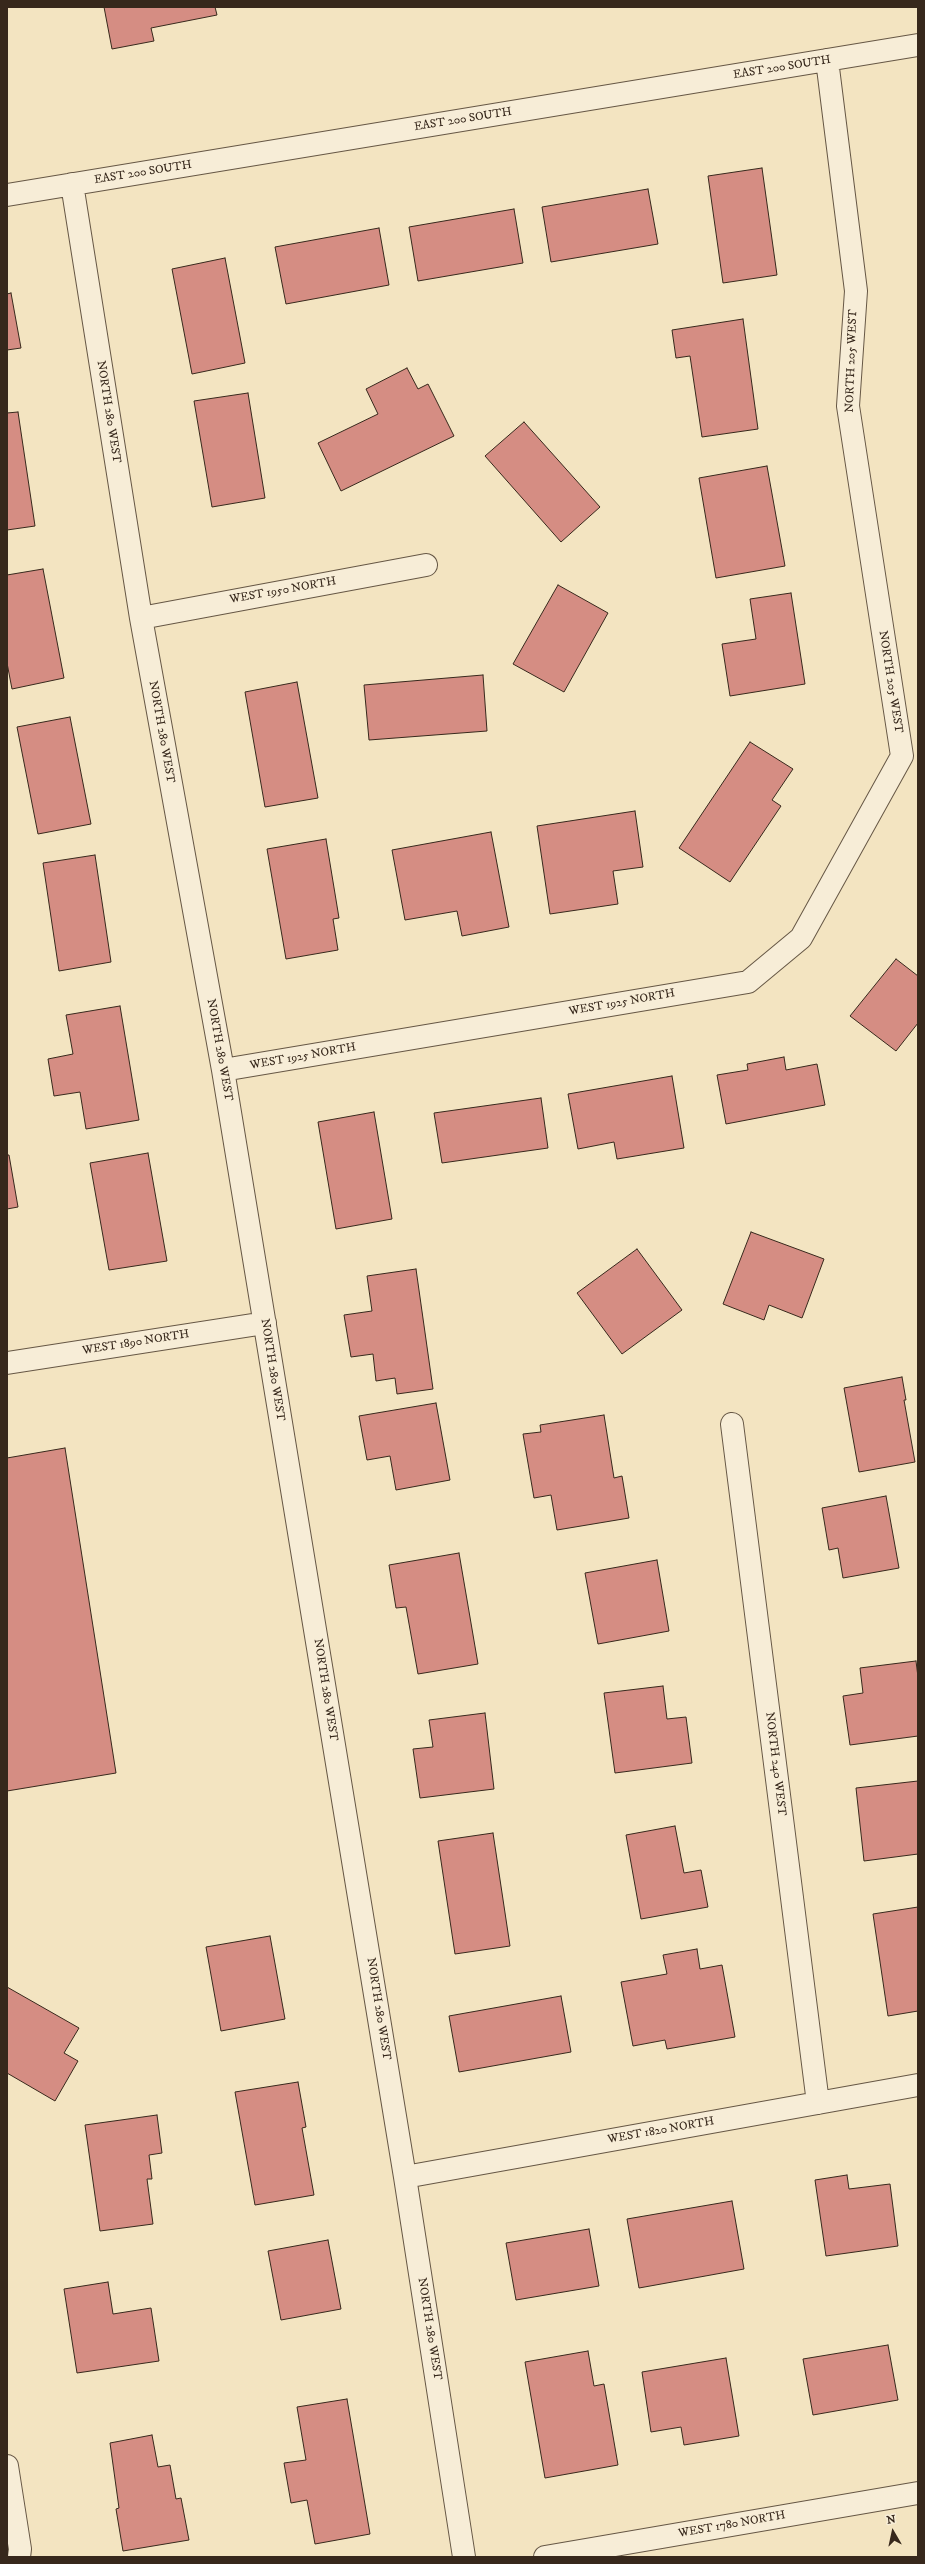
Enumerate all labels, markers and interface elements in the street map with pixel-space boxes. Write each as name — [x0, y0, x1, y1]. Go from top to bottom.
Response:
street label: EAST 200 SOUTH — [732, 53, 832, 83]
street label: EAST 200 SOUTH — [413, 105, 513, 135]
street label: EAST 200 SOUTH — [93, 158, 193, 188]
street label: NORTH 205 WEST — [843, 309, 861, 413]
street label: NORTH 280 WEST — [93, 360, 123, 464]
street label: WEST 1950 NORTH — [229, 575, 337, 607]
street label: NORTH 205 WEST — [875, 630, 905, 734]
street label: NORTH 280 WEST — [145, 680, 177, 784]
street label: WEST 1925 NORTH — [568, 987, 676, 1019]
street label: NORTH 280 WEST — [203, 998, 235, 1102]
street label: WEST 1925 NORTH — [249, 1041, 357, 1073]
street label: NORTH 280 WEST — [257, 1318, 287, 1422]
street label: WEST 1890 NORTH — [81, 1327, 191, 1359]
street label: NORTH 280 WEST — [310, 1638, 340, 1742]
street label: NORTH 240 WEST — [761, 1711, 789, 1817]
street label: NORTH 280 WEST — [363, 1957, 393, 2061]
street label: WEST 1820 NORTH — [607, 2115, 715, 2147]
street label: NORTH 280 WEST — [414, 2277, 444, 2381]
street label: WEST 1780 NORTH — [677, 2508, 787, 2542]
north arrow — [873, 2512, 913, 2552]
text: N — [886, 2513, 897, 2528]

